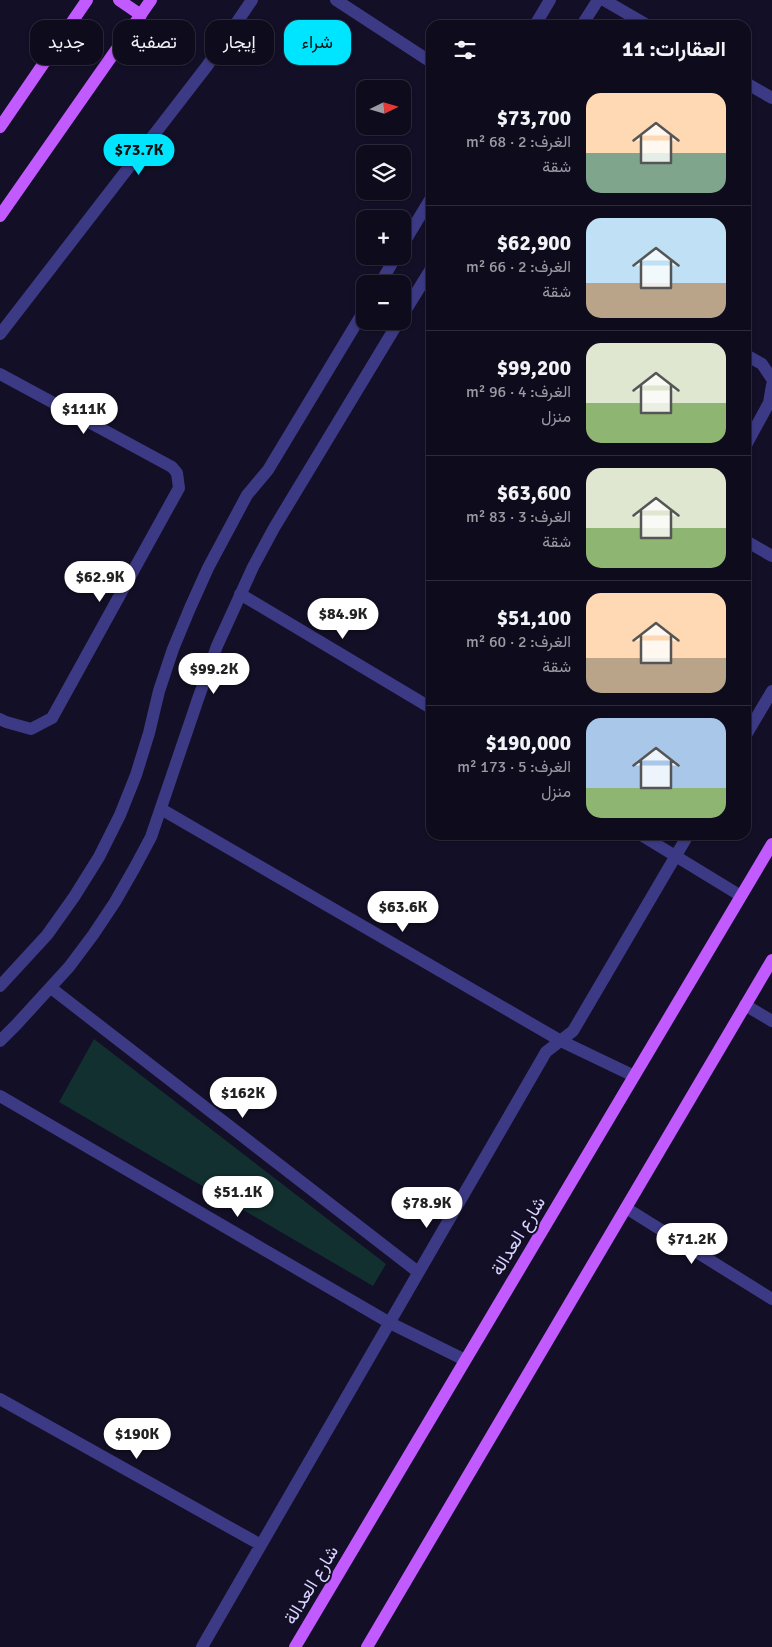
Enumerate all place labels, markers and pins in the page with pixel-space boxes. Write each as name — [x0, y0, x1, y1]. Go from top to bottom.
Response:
pin: $73.7K — [98, 134, 180, 176]
pin: $111K — [49, 392, 119, 435]
pin: $62.9K — [59, 560, 141, 603]
pin: $84.9K — [302, 598, 384, 640]
pin: $99.2K — [173, 652, 255, 695]
pin: $63.6K — [362, 890, 444, 933]
pin: $162K — [208, 1076, 278, 1119]
pin: $51.1K — [197, 1176, 279, 1218]
pin: $78.9K — [386, 1186, 468, 1229]
pin: $71.2K — [651, 1222, 733, 1265]
pin: $190K — [102, 1418, 172, 1460]

